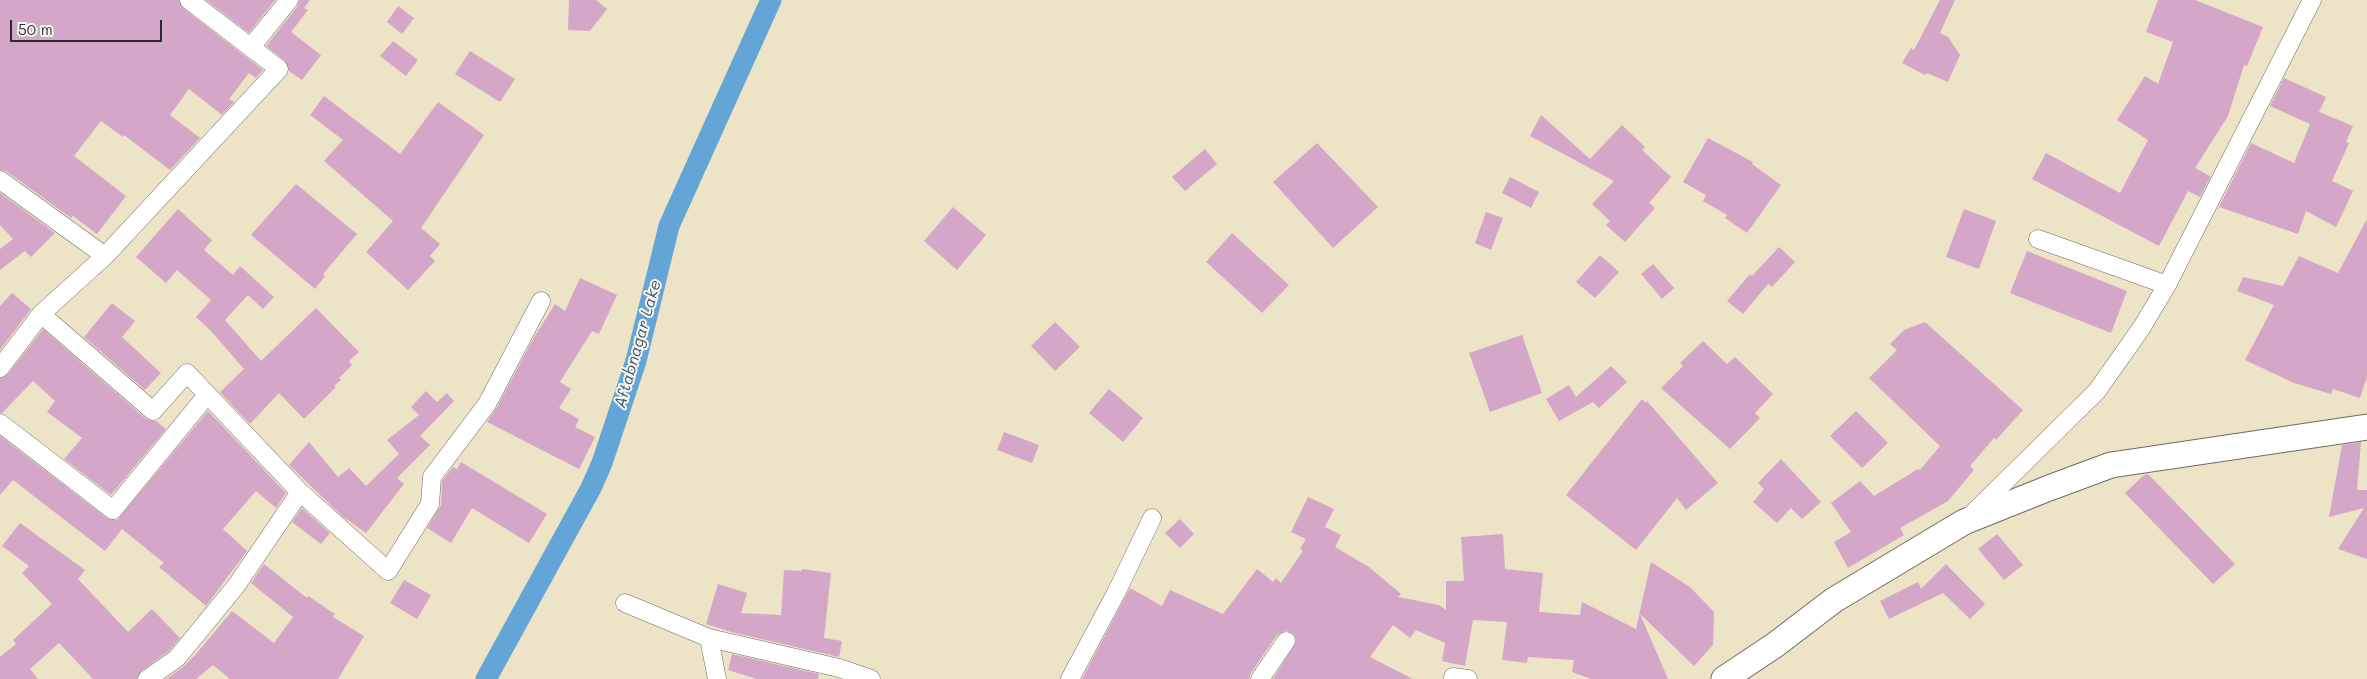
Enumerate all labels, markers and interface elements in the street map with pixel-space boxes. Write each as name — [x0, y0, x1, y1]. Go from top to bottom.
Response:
scale bar — [12, 10, 165, 42]
text: 50 m — [18, 19, 53, 39]
water label: Aftabnagar Lake — [611, 278, 665, 410]

